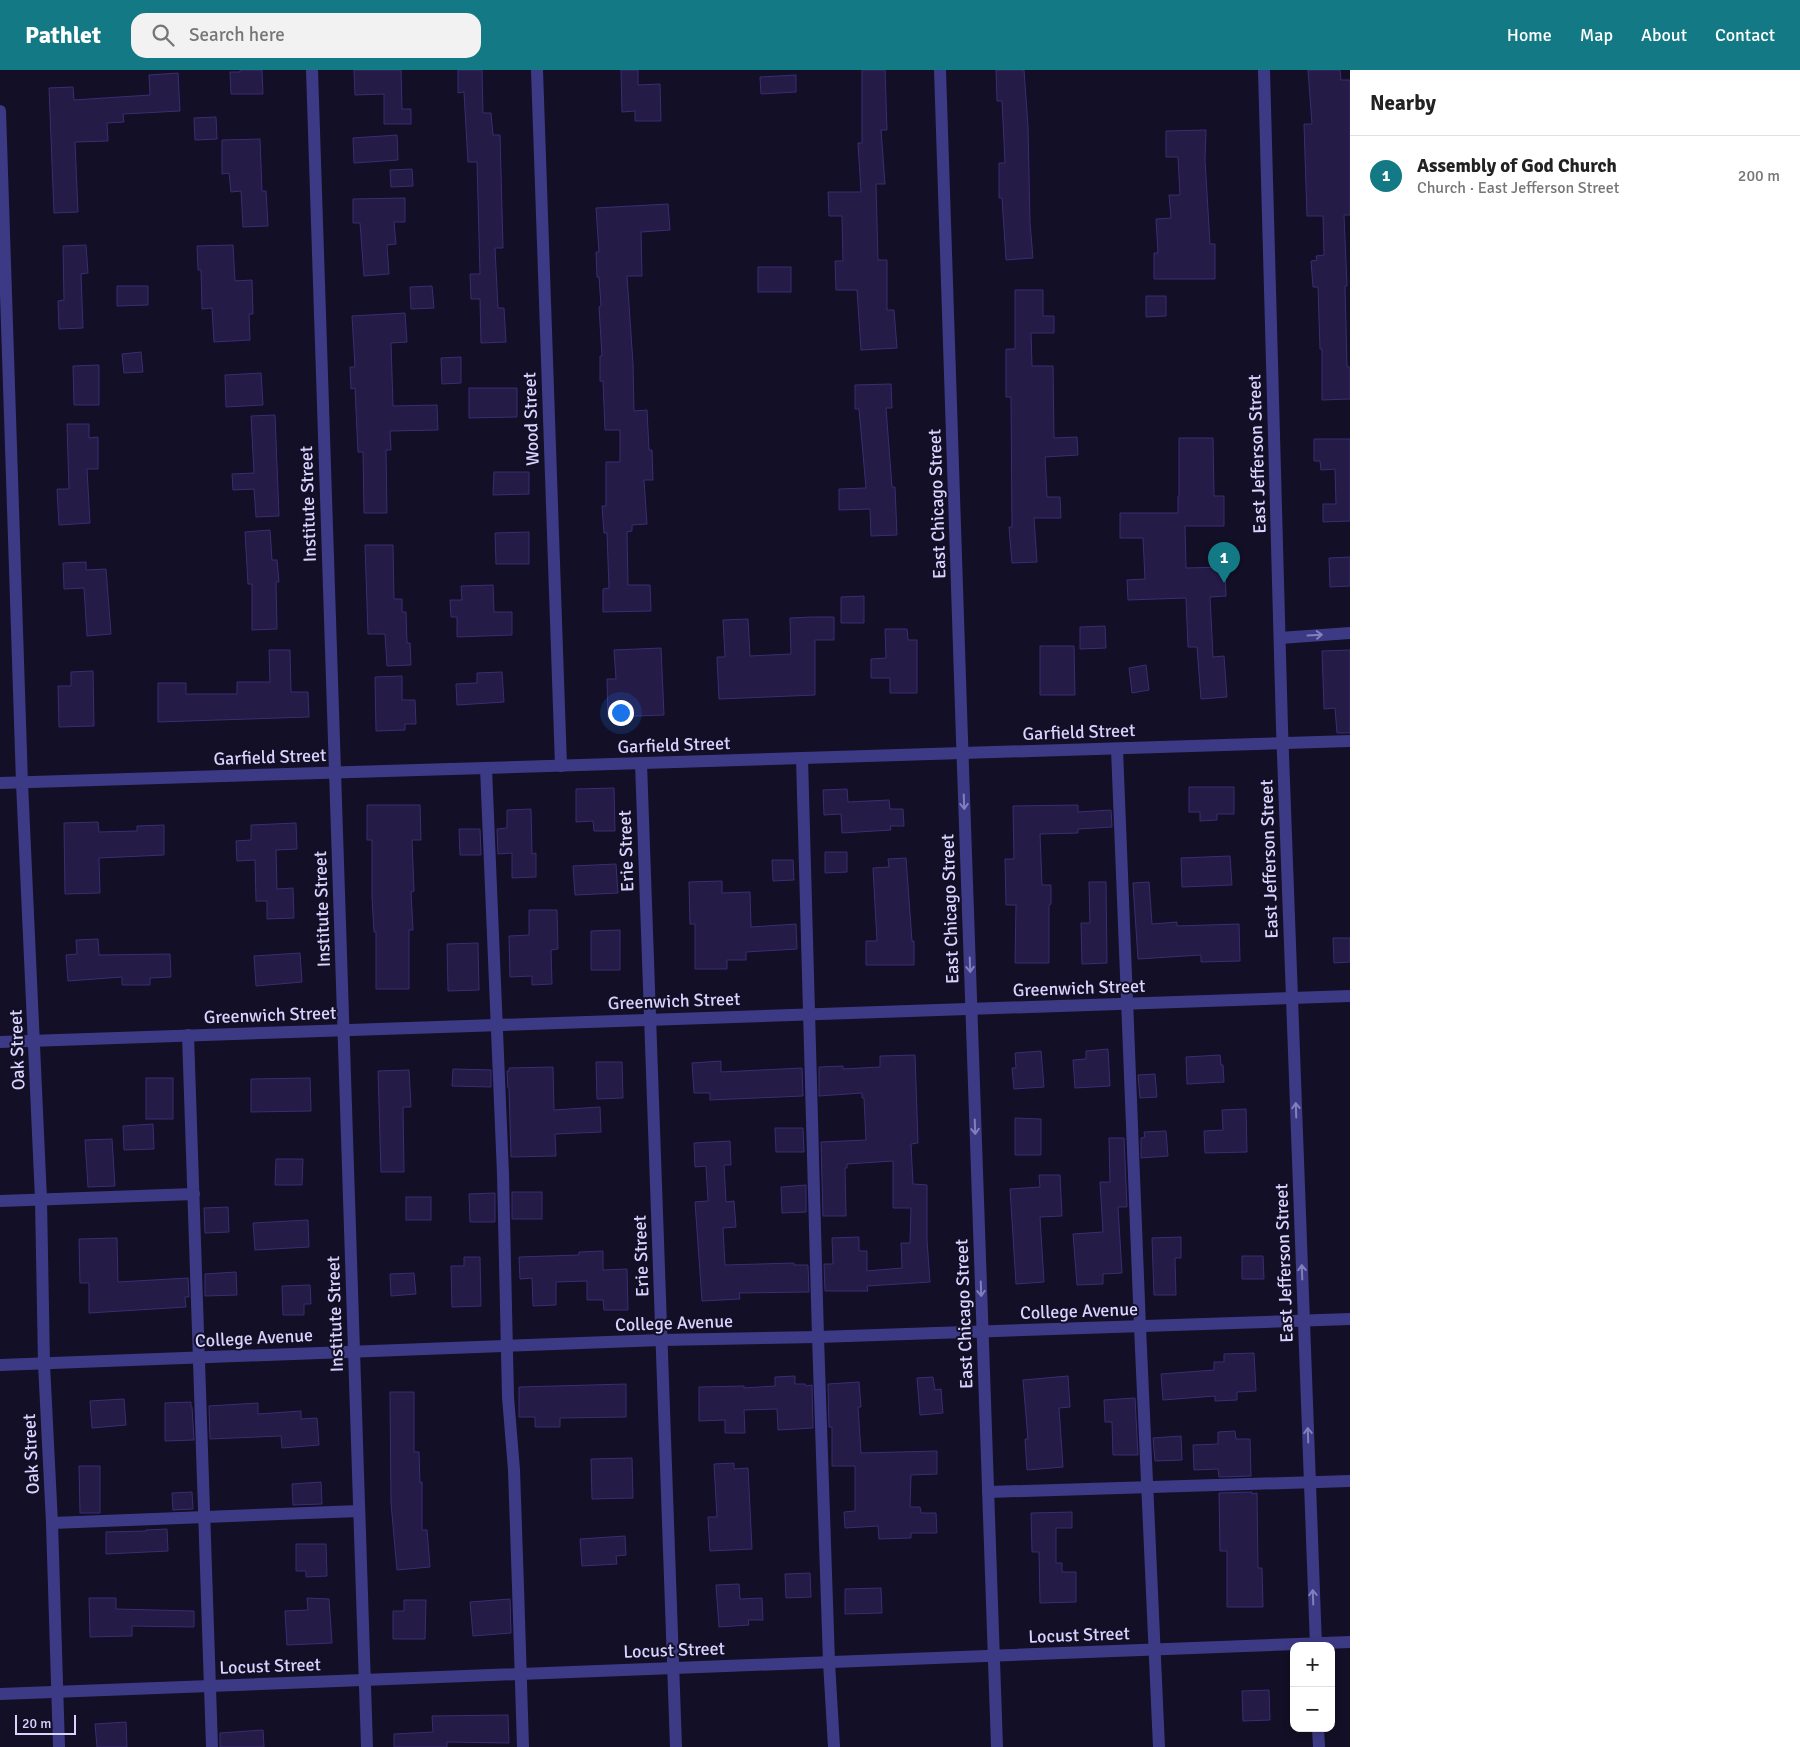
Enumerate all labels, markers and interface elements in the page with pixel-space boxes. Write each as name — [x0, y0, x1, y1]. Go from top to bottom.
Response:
search box — [131, 13, 481, 58]
text: Pathlet — [25, 20, 101, 50]
icon: search — [149, 21, 177, 49]
text: Search here — [189, 23, 285, 47]
text: Home — [1507, 24, 1552, 46]
text: Map — [1580, 24, 1613, 46]
text: About — [1641, 24, 1687, 46]
text: Contact — [1715, 24, 1775, 46]
text: Nearby — [1370, 90, 1436, 116]
text: Assembly of God Church — [1417, 154, 1617, 178]
text: 1 — [1382, 166, 1390, 186]
text: 200 m — [1738, 166, 1780, 186]
text: Church · East Jefferson Street — [1417, 178, 1619, 198]
street label: Wood Street — [518, 372, 544, 466]
street label: East Jefferson Street — [1243, 374, 1271, 534]
street label: East Chicago Street — [923, 429, 951, 579]
street label: Institute Street — [295, 445, 321, 563]
pin: 1 — [1208, 542, 1240, 583]
one-way arrow — [1307, 631, 1323, 640]
your location — [608, 700, 634, 726]
street label: Garfield Street — [1022, 719, 1136, 745]
street label: Garfield Street — [617, 732, 731, 758]
street label: Garfield Street — [213, 744, 327, 770]
street label: East Jefferson Street — [1255, 779, 1283, 939]
one-way arrow — [959, 794, 969, 810]
street label: Erie Street — [614, 810, 638, 892]
street label: East Chicago Street — [936, 834, 964, 984]
street label: Institute Street — [309, 850, 335, 968]
one-way arrow — [965, 956, 974, 972]
street label: Greenwich Street — [1012, 975, 1146, 1001]
street label: Greenwich Street — [607, 988, 741, 1014]
street label: Greenwich Street — [203, 1002, 337, 1028]
street label: Oak Street — [5, 1009, 29, 1091]
one-way arrow — [1291, 1102, 1300, 1118]
one-way arrow — [971, 1119, 980, 1135]
street label: East Jefferson Street — [1270, 1183, 1298, 1343]
street label: Erie Street — [629, 1215, 653, 1297]
street label: East Chicago Street — [950, 1239, 978, 1389]
street label: Institute Street — [322, 1255, 348, 1373]
one-way arrow — [1297, 1265, 1306, 1281]
one-way arrow — [976, 1281, 986, 1297]
street label: College Avenue — [1020, 1298, 1138, 1324]
street label: College Avenue — [615, 1310, 733, 1336]
street label: College Avenue — [194, 1324, 314, 1352]
street label: Oak Street — [18, 1413, 44, 1495]
one-way arrow — [1303, 1427, 1312, 1443]
one-way arrow — [1309, 1589, 1318, 1605]
street label: Locust Street — [1028, 1622, 1130, 1648]
street label: Locust Street — [623, 1637, 725, 1663]
map controls — [1290, 1642, 1335, 1732]
button: + — [1290, 1642, 1335, 1687]
street label: Locust Street — [219, 1653, 321, 1679]
button: − — [1290, 1687, 1335, 1732]
scale bar — [15, 1712, 76, 1735]
text: 20 m — [22, 1715, 51, 1732]

